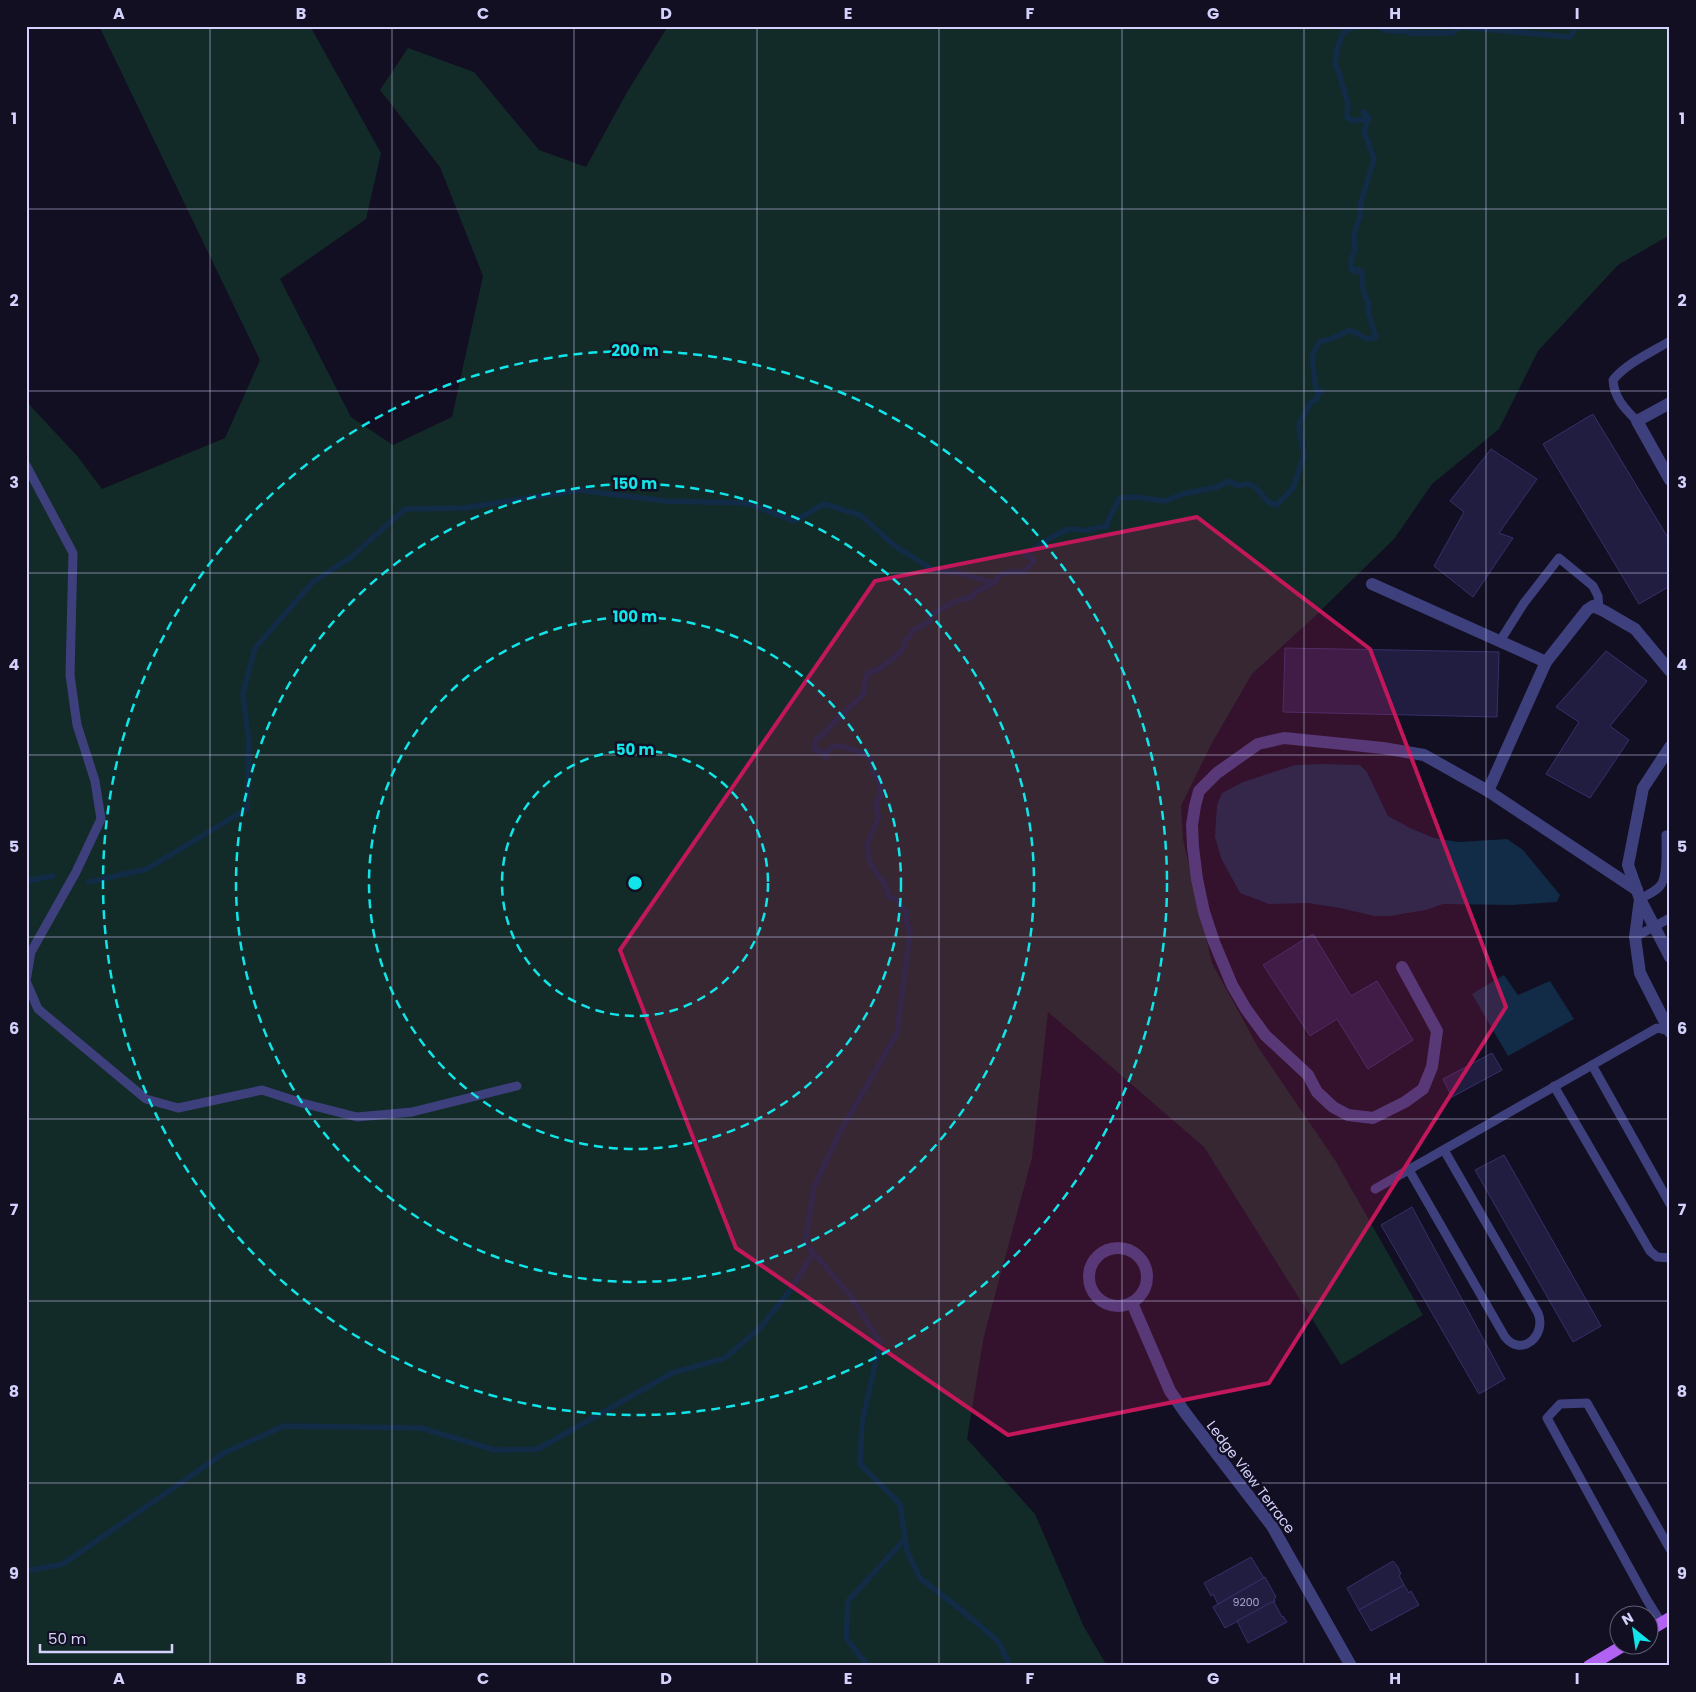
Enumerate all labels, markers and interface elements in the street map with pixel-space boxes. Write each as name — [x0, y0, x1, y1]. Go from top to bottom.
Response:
text: A — [113, 2, 125, 25]
text: B — [296, 2, 306, 25]
text: C — [477, 2, 489, 25]
text: D — [660, 2, 672, 25]
text: E — [844, 2, 852, 25]
text: F — [1026, 2, 1035, 25]
text: G — [1207, 2, 1219, 25]
text: H — [1389, 2, 1401, 25]
text: I — [1575, 2, 1579, 25]
text: 1 — [11, 107, 17, 130]
text: 1 — [1679, 107, 1685, 130]
text: 2 — [9, 289, 19, 312]
text: 2 — [1677, 289, 1687, 312]
text: 200 m — [611, 340, 659, 361]
text: 3 — [9, 471, 19, 494]
text: 3 — [1677, 471, 1687, 494]
text: 150 m — [613, 473, 657, 494]
text: 100 m — [613, 606, 657, 627]
text: 4 — [9, 653, 20, 676]
text: 4 — [1677, 653, 1688, 676]
text: 50 m — [616, 739, 654, 760]
text: 5 — [9, 835, 19, 858]
text: 5 — [1677, 835, 1687, 858]
centre of rings — [626, 874, 644, 892]
text: 6 — [9, 1017, 19, 1040]
text: 6 — [1677, 1017, 1687, 1040]
text: 7 — [10, 1198, 19, 1221]
text: 7 — [1678, 1198, 1687, 1221]
text: 8 — [9, 1380, 19, 1403]
text: 8 — [1677, 1380, 1687, 1403]
street label: Ledge View Terrace — [1202, 1417, 1300, 1538]
text: 9 — [9, 1562, 19, 1585]
text: 9 — [1677, 1562, 1687, 1585]
house number: 9200 — [1232, 1594, 1260, 1610]
north arrow — [1608, 1604, 1658, 1654]
text: N — [1618, 1607, 1637, 1630]
scale bar — [40, 1622, 172, 1654]
text: 50 m — [48, 1628, 86, 1649]
text: A — [113, 1667, 125, 1690]
text: B — [296, 1667, 306, 1690]
text: C — [477, 1667, 489, 1690]
text: D — [660, 1667, 672, 1690]
text: E — [844, 1667, 852, 1690]
text: F — [1026, 1667, 1035, 1690]
text: G — [1207, 1667, 1219, 1690]
text: H — [1389, 1667, 1401, 1690]
text: I — [1575, 1667, 1579, 1690]

